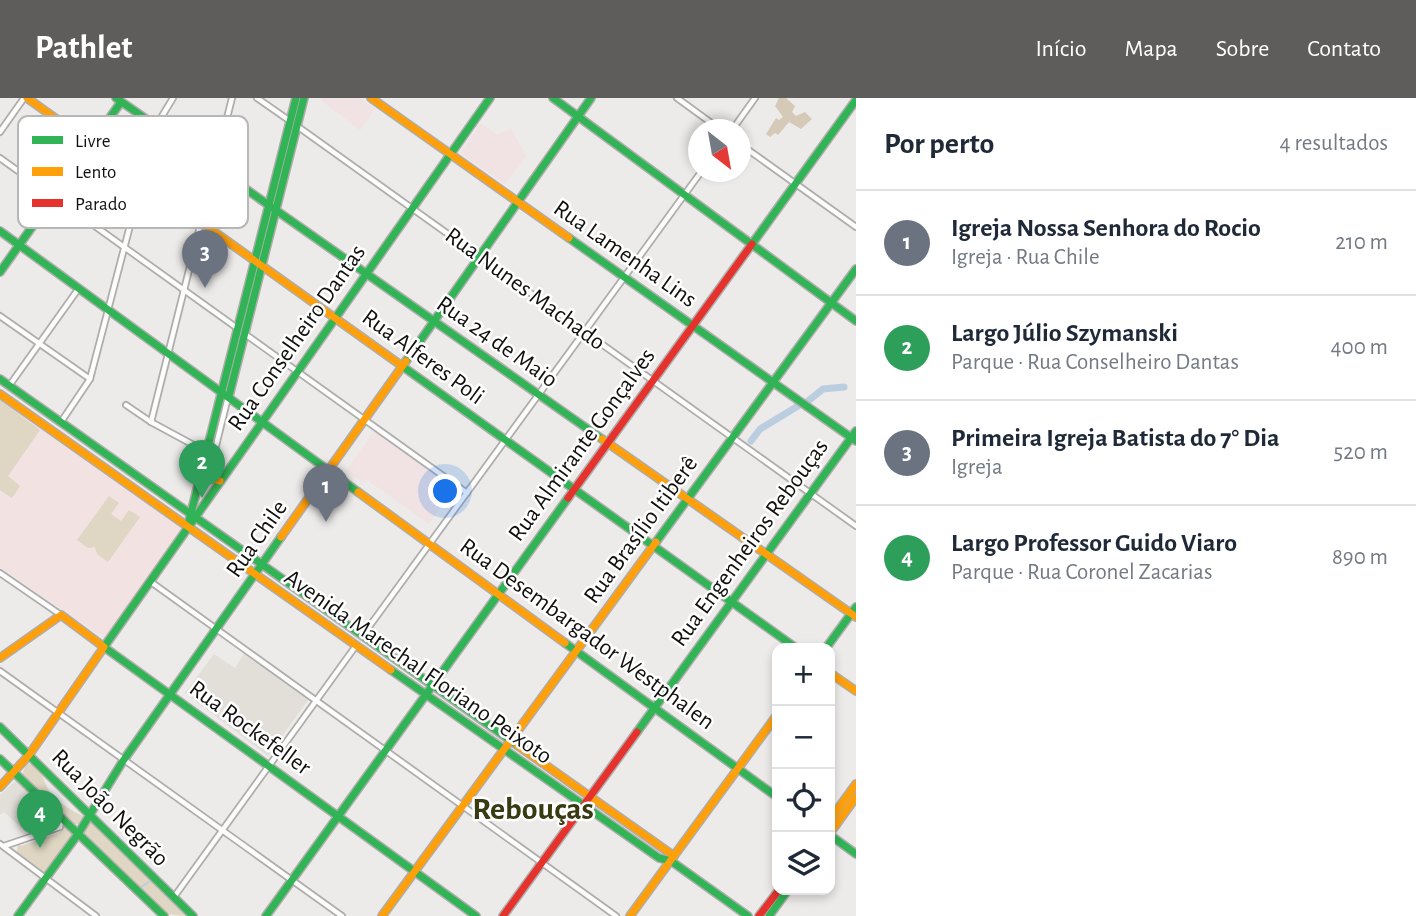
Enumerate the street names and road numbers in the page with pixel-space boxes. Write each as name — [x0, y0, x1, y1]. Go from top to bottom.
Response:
street label: Rua Lamenha Lins — [549, 196, 701, 312]
street label: Rua Nunes Machado — [441, 223, 609, 355]
street label: Rua Conselheiro Dantas — [224, 241, 370, 435]
street label: Rua 24 de Maio — [432, 292, 562, 392]
street label: Rua Alferes Poli — [358, 305, 488, 409]
street label: Rua Almirante Gonçalves — [504, 344, 660, 546]
street label: Rua Engenheiros Rebouças — [667, 435, 833, 651]
street label: Rua Brasílio Itiberê — [580, 452, 702, 608]
street label: Rua Chile — [222, 496, 292, 582]
street label: Rua Desembargador Westphalen — [455, 534, 719, 734]
street label: Avenida Marechal Floriano Peixoto — [280, 565, 556, 769]
street label: Rua Rockefeller — [185, 676, 315, 780]
street label: Rua João Negrão — [47, 745, 173, 871]

